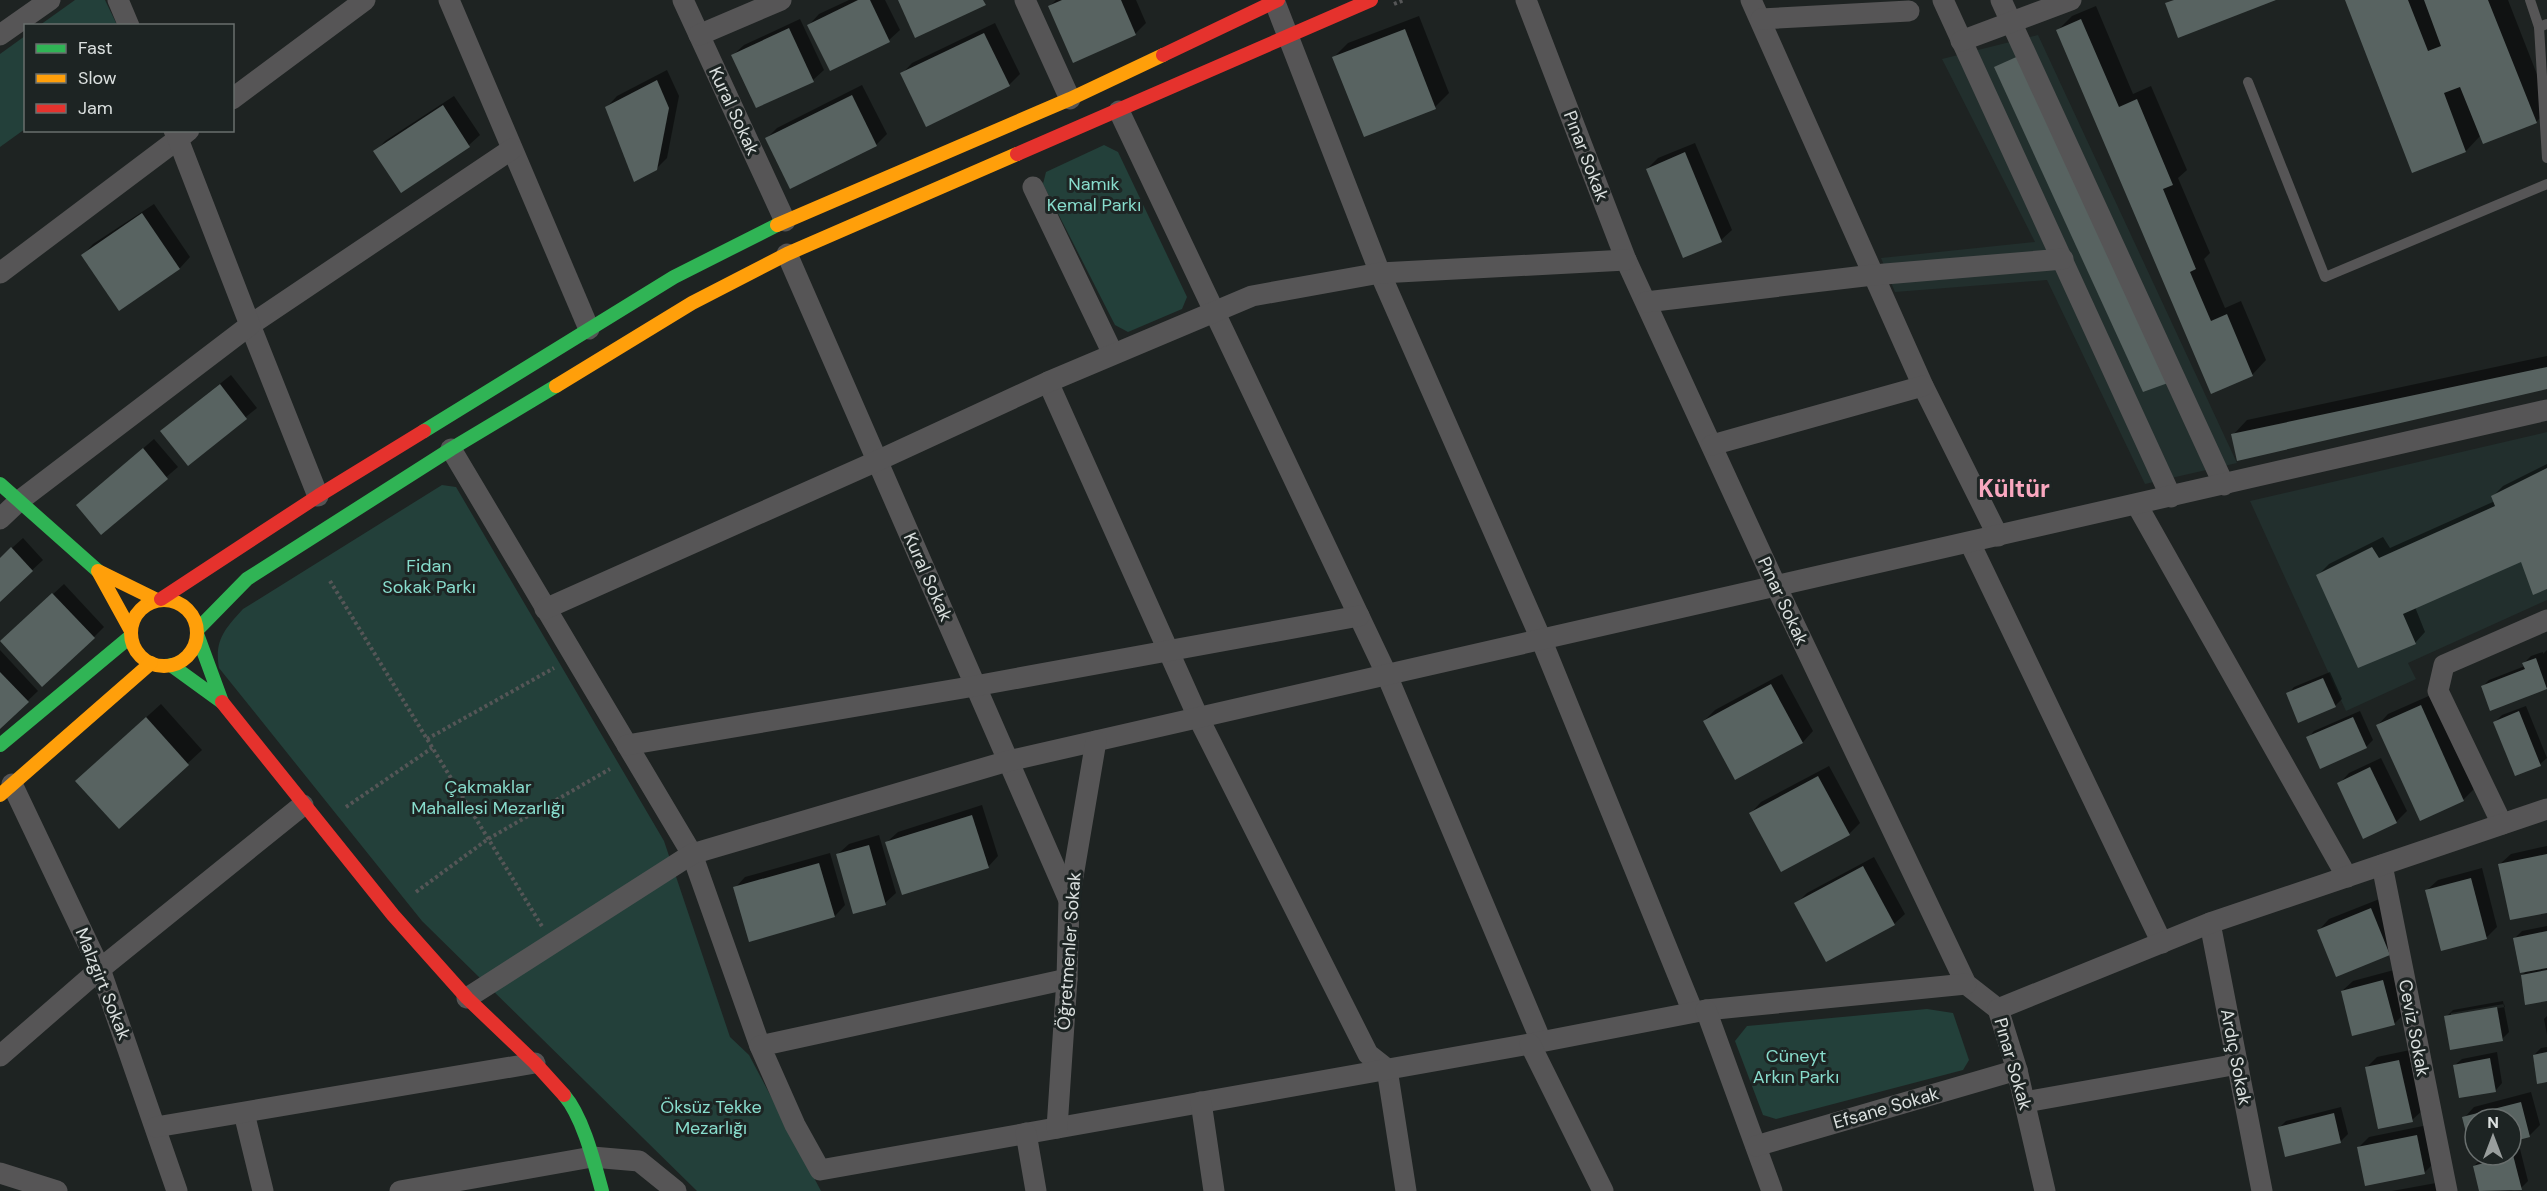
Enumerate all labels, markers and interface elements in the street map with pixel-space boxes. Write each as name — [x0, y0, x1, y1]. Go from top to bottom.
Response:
legend — [24, 24, 234, 132]
text: Fast — [78, 36, 113, 60]
street label: Kural Sokak — [703, 63, 765, 159]
text: Slow — [78, 66, 117, 90]
text: Jam — [78, 96, 113, 120]
street label: Pınar Sokak — [1558, 107, 1614, 205]
park label: Namık Kemal Parkı — [1047, 172, 1141, 217]
district label: Kültür — [1978, 473, 2050, 504]
street label: Kural Sokak — [898, 529, 958, 625]
street label: Pınar Sokak — [1752, 553, 1814, 649]
park label: Fidan Sokak Parkı — [382, 554, 476, 599]
park label: Çakmaklar Mahallesi Mezarlığı — [411, 775, 565, 820]
street label: Öğretmenler Sokak — [1051, 871, 1087, 1031]
street label: Malzgirt Sokak — [70, 924, 136, 1044]
street label: Ceviz Sokak — [2393, 977, 2435, 1079]
street label: Ardıç Sokak — [2215, 1007, 2257, 1107]
street label: Pınar Sokak — [1988, 1015, 2038, 1113]
park label: Cüneyt Arkın Parkı — [1753, 1044, 1839, 1089]
street label: Efsane Sokak — [1830, 1081, 1942, 1135]
park label: Öksüz Tekke Mezarlığı — [660, 1095, 762, 1140]
north arrow — [2463, 1107, 2523, 1167]
text: N — [2487, 1112, 2499, 1133]

